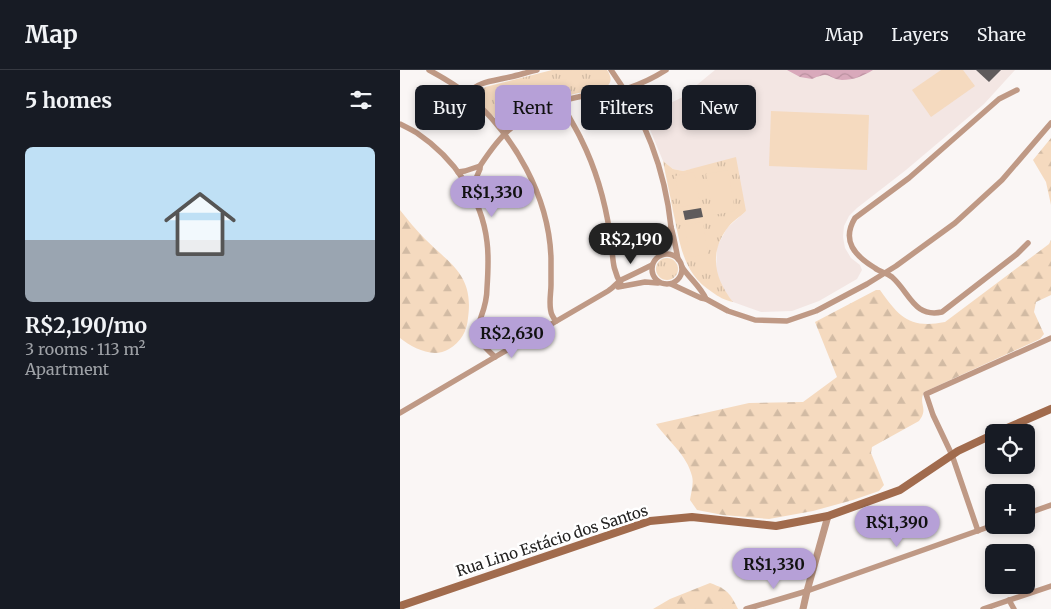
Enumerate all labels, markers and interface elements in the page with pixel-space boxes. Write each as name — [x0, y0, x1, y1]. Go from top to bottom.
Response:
text: Map — [25, 19, 78, 50]
text: Map — [825, 23, 863, 46]
text: Layers — [891, 23, 949, 46]
text: Share — [977, 23, 1026, 46]
chip: Buy — [415, 85, 485, 130]
chip: Rent — [495, 85, 571, 130]
chip: Filters — [581, 85, 672, 130]
chip: New — [682, 85, 756, 130]
icon: filters — [347, 86, 375, 114]
text: 5 homes — [25, 87, 112, 114]
pin: R$1,330 — [446, 176, 538, 218]
icon: home — [155, 179, 245, 269]
text: R$1,330 — [461, 182, 523, 202]
pin: R$2,190 — [585, 222, 677, 265]
text: R$2,190 — [600, 229, 662, 249]
text: R$2,190/mo — [25, 312, 147, 339]
pin: R$2,630 — [466, 316, 558, 359]
text: R$2,630 — [480, 323, 544, 343]
text: 3 rooms · 113 m² — [25, 339, 145, 359]
text: Apartment — [25, 359, 109, 379]
map controls — [985, 424, 1035, 594]
button: locate — [985, 424, 1035, 474]
button: + — [985, 484, 1035, 534]
street label: Rua Lino Estácio dos Santos — [454, 500, 650, 581]
pin: R$1,390 — [851, 506, 943, 548]
text: R$1,390 — [866, 512, 928, 532]
button: − — [985, 544, 1035, 594]
pin: R$1,330 — [728, 548, 820, 590]
text: R$1,330 — [743, 554, 805, 574]

